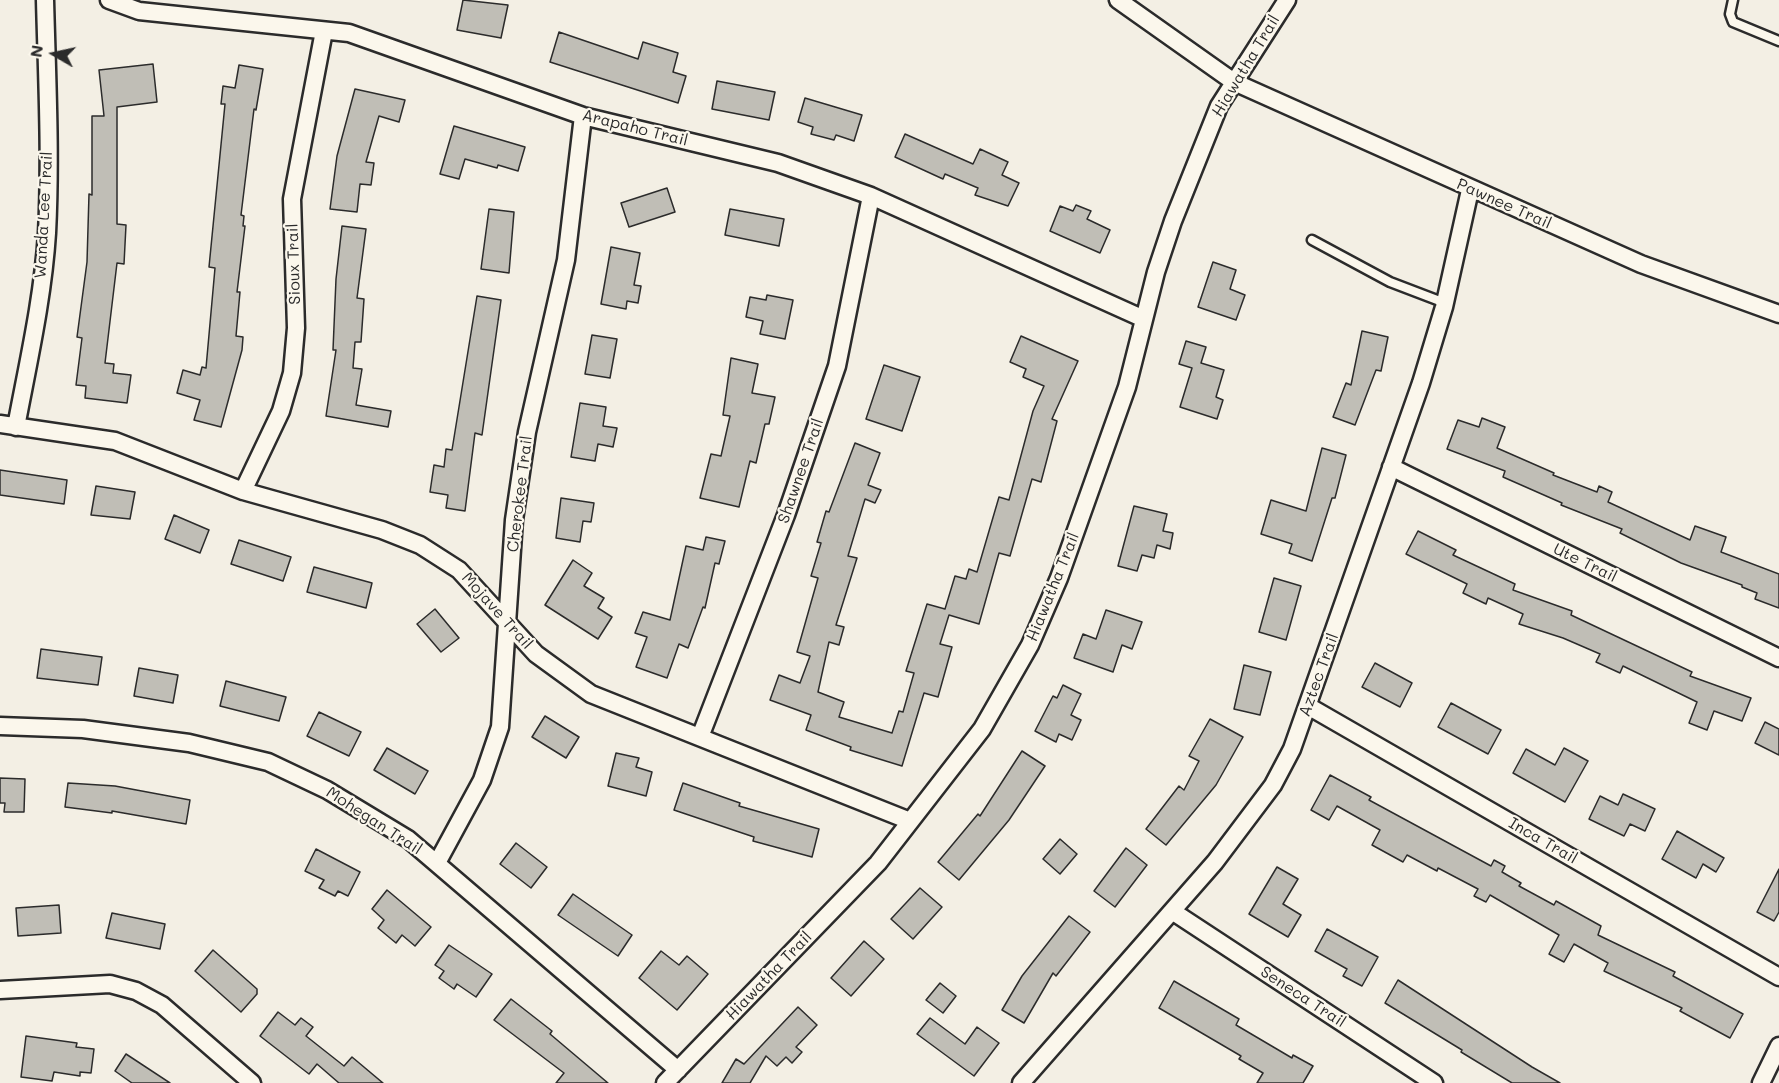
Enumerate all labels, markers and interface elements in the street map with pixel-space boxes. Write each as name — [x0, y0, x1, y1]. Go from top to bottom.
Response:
street label: Hiawatha Trail — [1208, 11, 1284, 121]
north arrow — [24, 24, 84, 84]
text: N — [24, 43, 47, 59]
street label: Arapaho Trail — [580, 106, 690, 150]
street label: Wanda Lee Trail — [31, 151, 57, 279]
street label: Pawnee Trail — [1454, 175, 1554, 233]
street label: Sioux Trail — [283, 223, 305, 305]
street label: Shawnee Trail — [774, 416, 828, 526]
street label: Cherokee Trail — [503, 435, 537, 553]
street label: Hiawatha Trail — [1022, 530, 1084, 644]
street label: Ute Trail — [1550, 539, 1620, 587]
street label: Mojave Trail — [457, 569, 537, 653]
street label: Aztec Trail — [1295, 631, 1343, 719]
street label: Mohegan Trail — [323, 783, 425, 859]
street label: Inca Trail — [1505, 814, 1581, 868]
street label: Hiawatha Trail — [722, 928, 816, 1024]
street label: Seneca Trail — [1257, 962, 1349, 1032]

